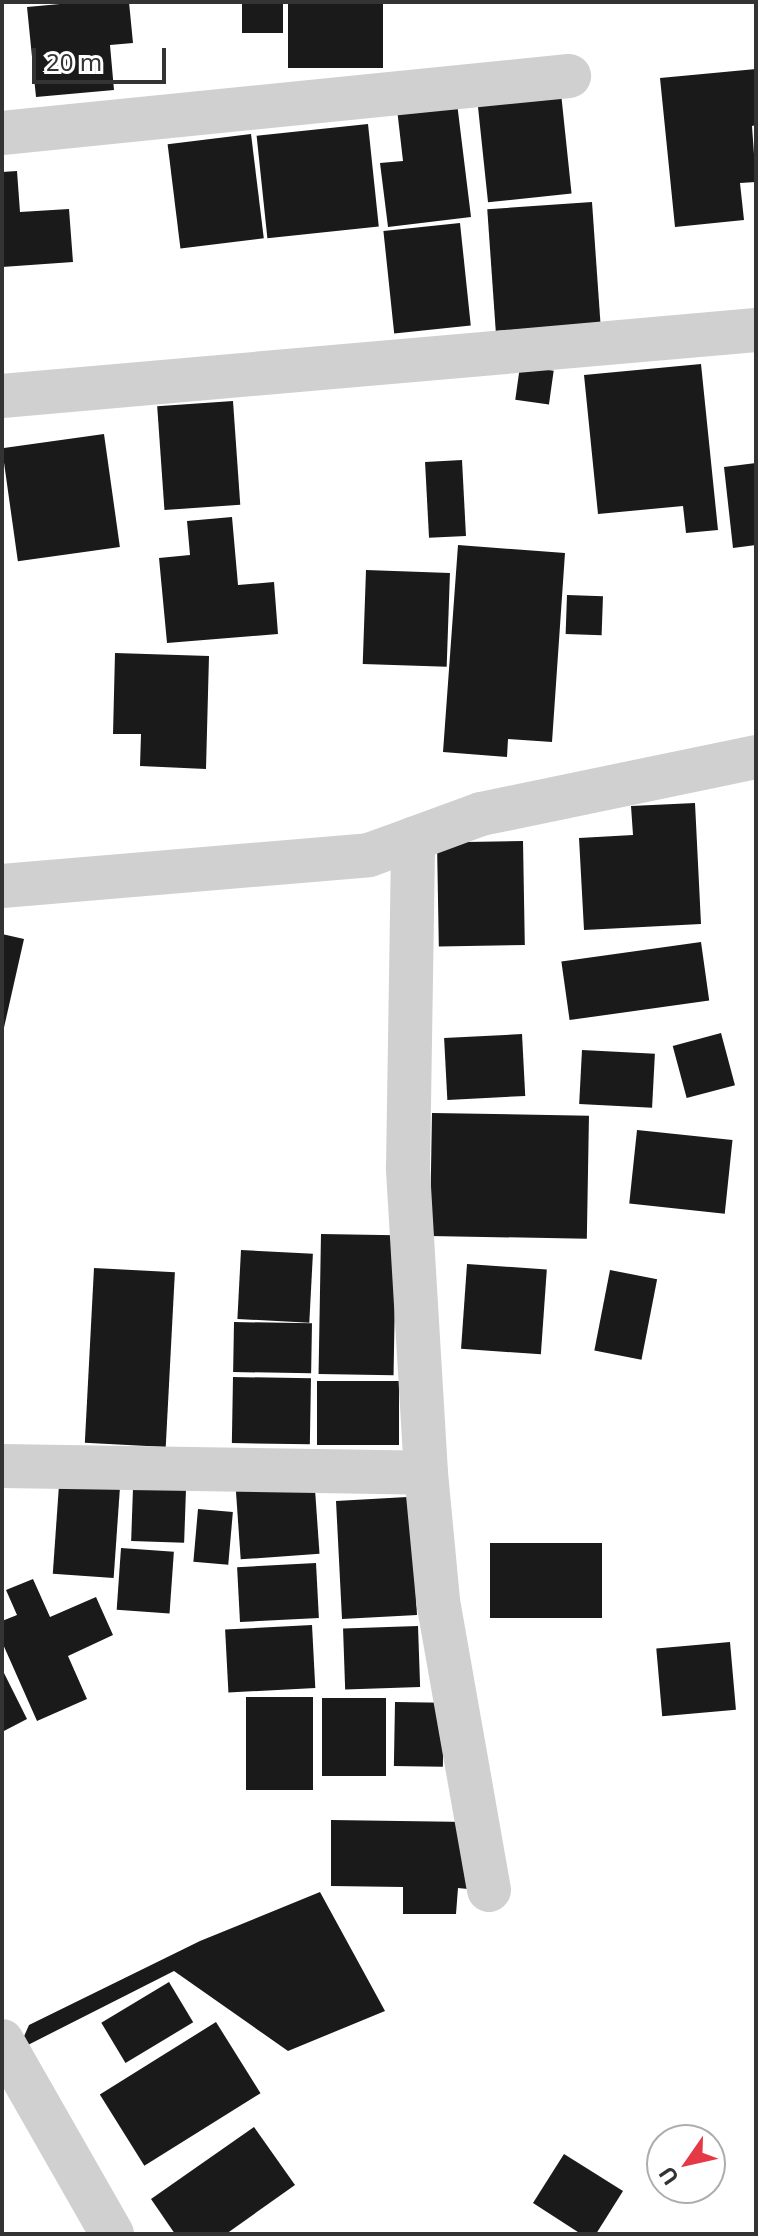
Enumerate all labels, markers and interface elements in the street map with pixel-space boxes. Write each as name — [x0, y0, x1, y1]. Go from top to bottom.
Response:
scale bar — [36, 32, 170, 82]
text: 20 m — [46, 45, 102, 78]
north arrow — [646, 2124, 726, 2204]
text: U — [651, 2161, 685, 2192]

